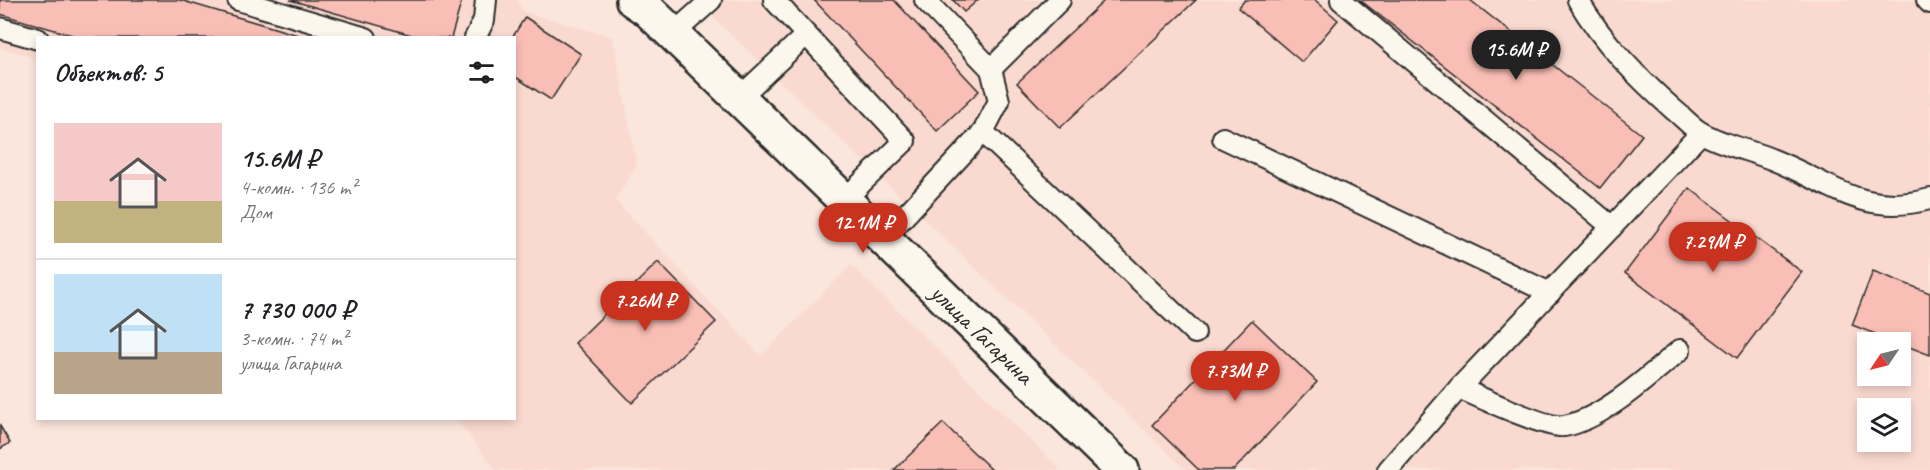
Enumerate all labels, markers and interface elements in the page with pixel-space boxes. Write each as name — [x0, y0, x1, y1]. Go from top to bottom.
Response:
pin: 15.6M ₽ — [1461, 30, 1571, 81]
text: 15.6M ₽ — [1486, 37, 1546, 62]
text: Объектов: 5 — [54, 56, 162, 89]
icon: filters — [465, 56, 498, 89]
text: 15.6M ₽ — [240, 142, 319, 175]
icon: home — [102, 147, 174, 219]
text: 4-комн. · 136 m² — [240, 175, 357, 200]
text: Дом — [240, 200, 272, 225]
pin: 12.1M ₽ — [808, 203, 918, 254]
text: 12.1M ₽ — [833, 210, 893, 235]
pin: 7.29M ₽ — [1658, 222, 1768, 273]
text: 7.29M ₽ — [1683, 229, 1743, 254]
street label: улица Гагарина — [922, 275, 1042, 393]
pin: 7.26M ₽ — [590, 281, 700, 332]
text: 7.26M ₽ — [614, 288, 676, 313]
text: 7 730 000 ₽ — [240, 293, 354, 326]
icon: home — [102, 298, 174, 370]
text: 3-комн. · 74 m² — [240, 326, 348, 351]
north arrow — [1857, 332, 1911, 386]
map controls — [1857, 332, 1911, 452]
text: улица Гагарина — [240, 351, 341, 376]
pin: 7.73M ₽ — [1180, 351, 1290, 402]
text: 7.73M ₽ — [1205, 358, 1265, 383]
button: layers — [1857, 398, 1911, 452]

